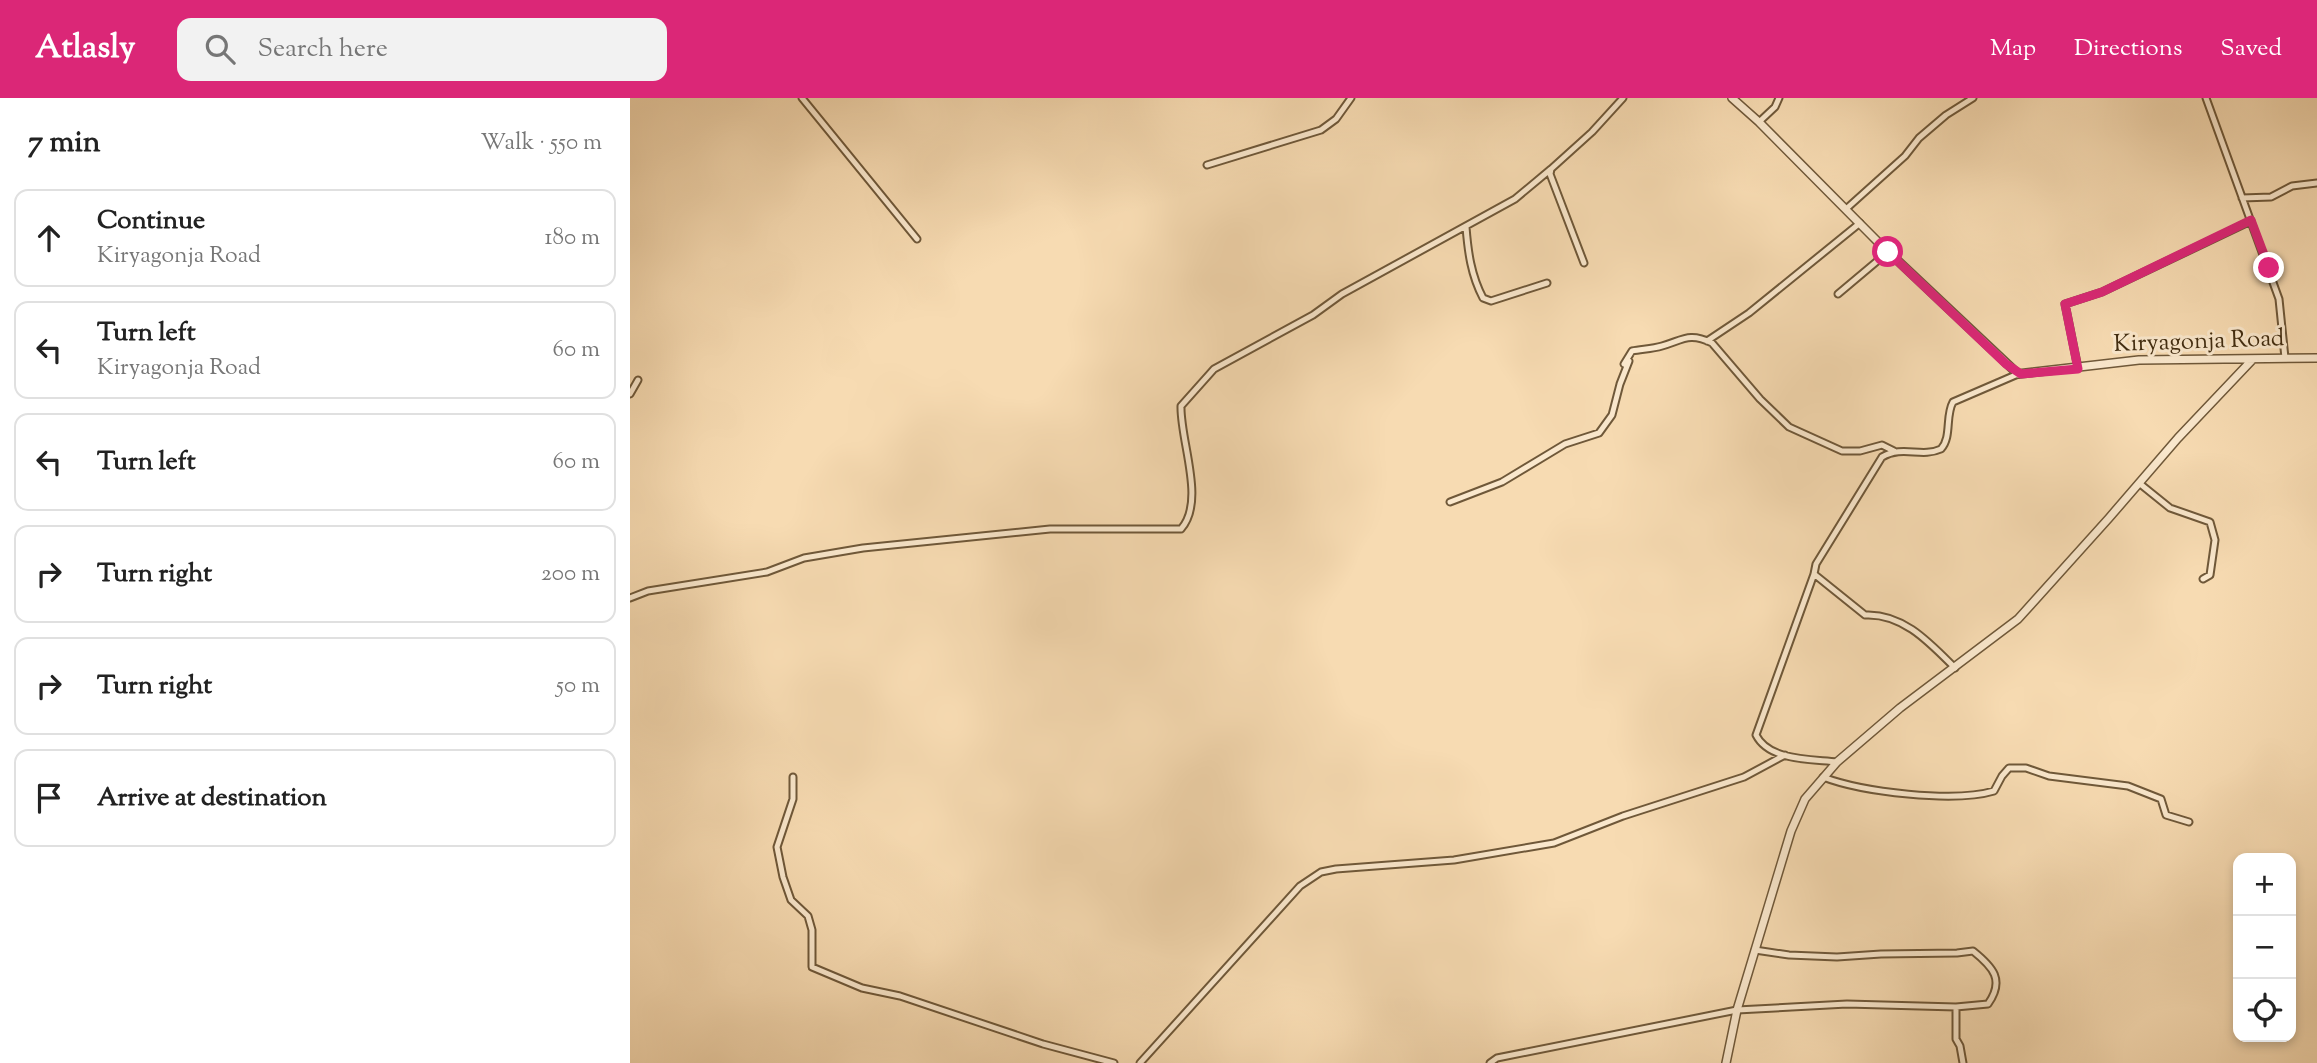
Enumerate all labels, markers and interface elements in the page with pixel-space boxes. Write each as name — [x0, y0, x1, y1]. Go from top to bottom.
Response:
search box — [177, 18, 667, 81]
text: Atlasly — [35, 25, 135, 73]
icon: search — [201, 30, 239, 68]
text: Search here — [257, 31, 388, 68]
text: Map — [1990, 32, 2036, 66]
text: Directions — [2074, 32, 2182, 66]
text: Saved — [2220, 32, 2282, 66]
text: 7 min — [28, 122, 100, 165]
text: Walk · 550 m — [480, 127, 602, 160]
text: Continue — [97, 203, 205, 240]
icon: ahead — [30, 219, 68, 257]
text: 180 m — [545, 222, 600, 255]
route start — [1872, 236, 1903, 267]
text: Kiryagonja Road — [97, 240, 261, 273]
route end — [2253, 252, 2284, 283]
text: Turn left — [97, 315, 196, 352]
street label: Kiryagonja Road — [2113, 322, 2285, 362]
icon: left — [30, 331, 68, 369]
text: 60 m — [552, 334, 600, 367]
text: Kiryagonja Road — [97, 352, 261, 385]
icon: left — [30, 443, 68, 481]
text: Turn left — [97, 444, 196, 481]
text: 60 m — [552, 446, 600, 479]
icon: right — [30, 555, 68, 593]
text: Turn right — [97, 556, 212, 593]
text: 200 m — [541, 558, 600, 591]
icon: right — [30, 667, 68, 705]
text: Turn right — [97, 668, 212, 705]
text: 50 m — [556, 670, 600, 703]
icon: arrive — [30, 779, 68, 817]
text: Arrive at destination — [97, 780, 327, 817]
map controls — [2233, 853, 2296, 1042]
button: + — [2233, 853, 2296, 916]
button: − — [2233, 916, 2296, 979]
button: locate — [2233, 979, 2296, 1042]

